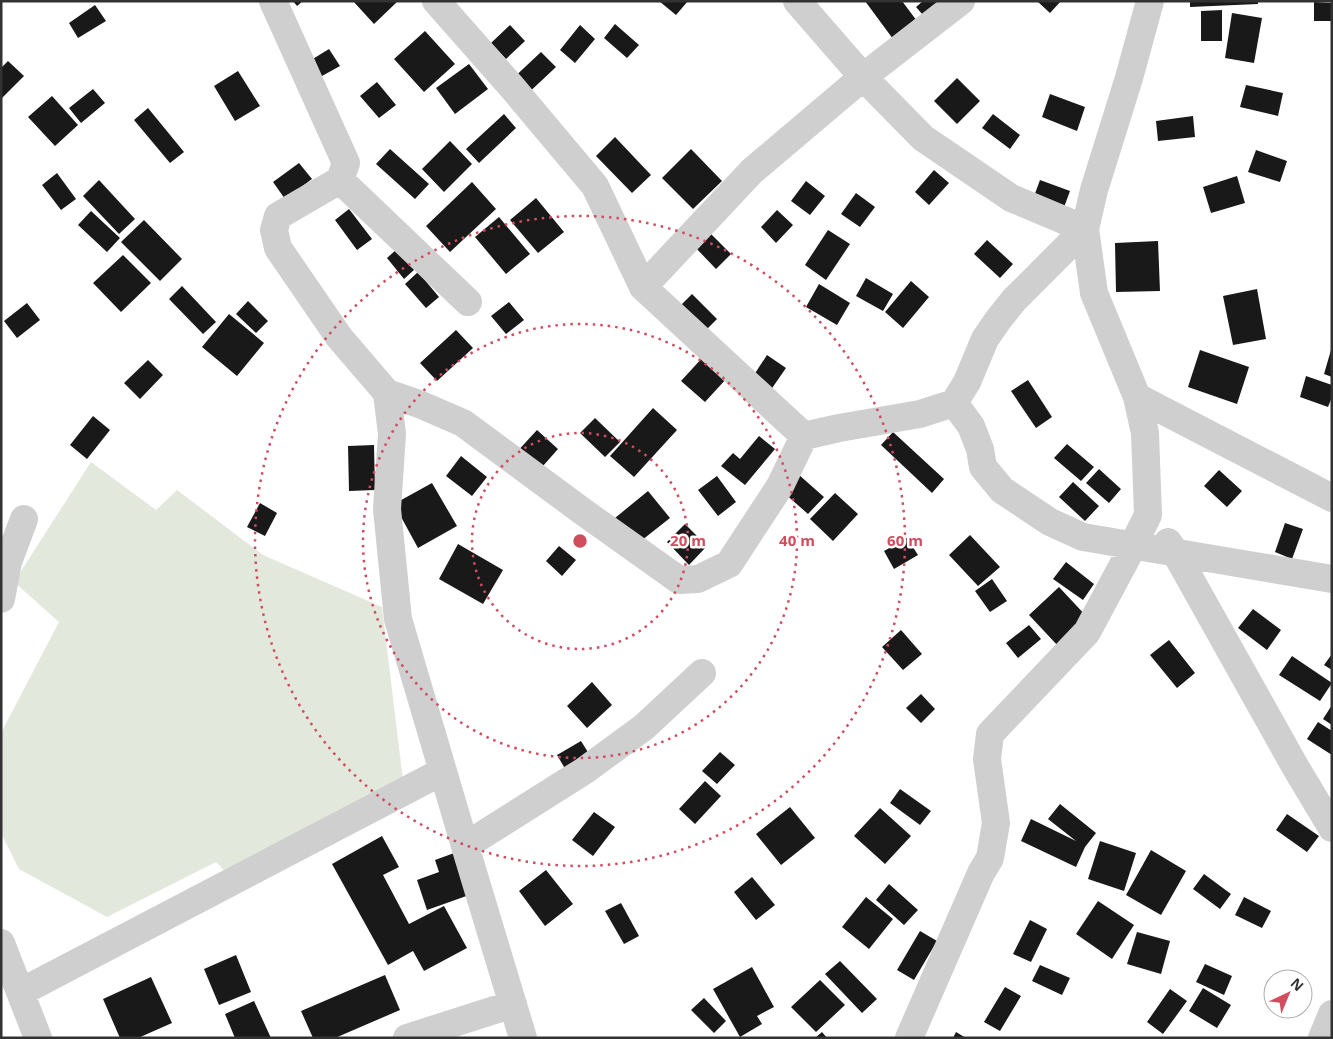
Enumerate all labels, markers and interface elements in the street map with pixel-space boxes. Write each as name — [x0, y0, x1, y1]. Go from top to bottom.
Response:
text: 20 m — [670, 530, 706, 550]
text: 40 m — [779, 530, 815, 550]
text: 60 m — [887, 530, 923, 550]
centre of rings — [571, 532, 589, 550]
north arrow — [1263, 969, 1313, 1019]
text: N — [1287, 973, 1308, 995]

